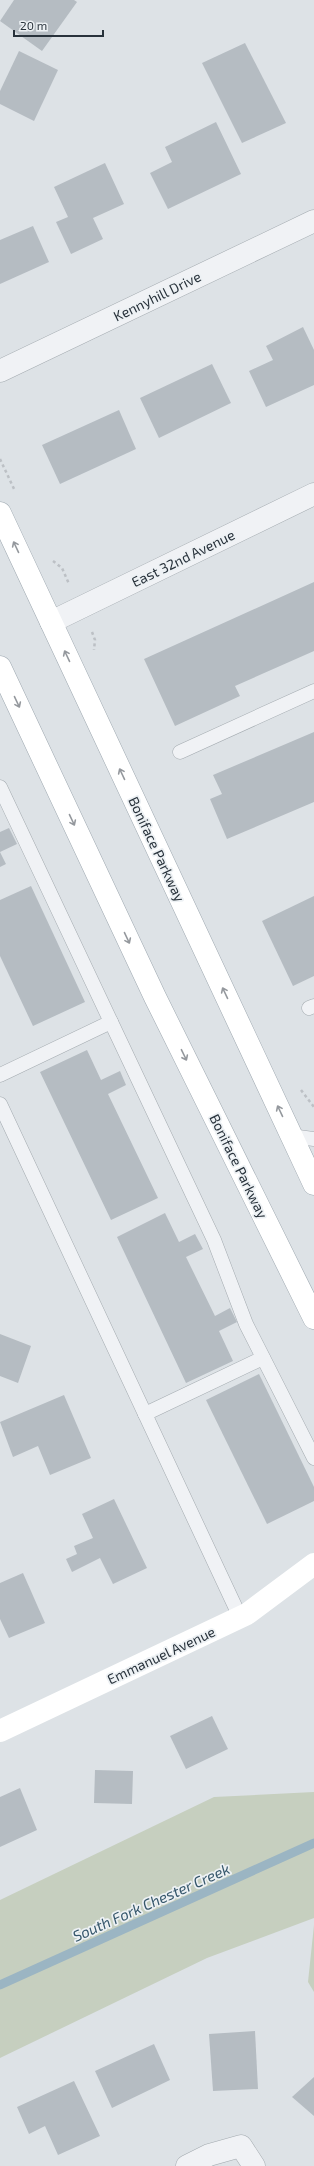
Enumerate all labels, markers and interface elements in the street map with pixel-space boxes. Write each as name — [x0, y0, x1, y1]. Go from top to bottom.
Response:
scale bar — [14, 12, 103, 38]
text: 20 m — [20, 18, 47, 32]
street label: Kennyhill Drive — [110, 267, 204, 325]
street label: East 32nd Avenue — [129, 526, 237, 590]
one-way arrow — [12, 541, 19, 553]
one-way arrow — [63, 651, 70, 663]
one-way arrow — [14, 696, 21, 708]
one-way arrow — [118, 768, 125, 780]
street label: Boniface Parkway — [125, 794, 189, 905]
one-way arrow — [69, 814, 76, 826]
one-way arrow — [124, 931, 131, 943]
one-way arrow — [221, 988, 228, 1000]
one-way arrow — [181, 1049, 188, 1061]
one-way arrow — [276, 1105, 283, 1117]
street label: Boniface Parkway — [206, 1111, 272, 1221]
street label: Emmanuel Avenue — [104, 1623, 218, 1687]
water label: South Fork Chester Creek — [70, 1859, 233, 1945]

